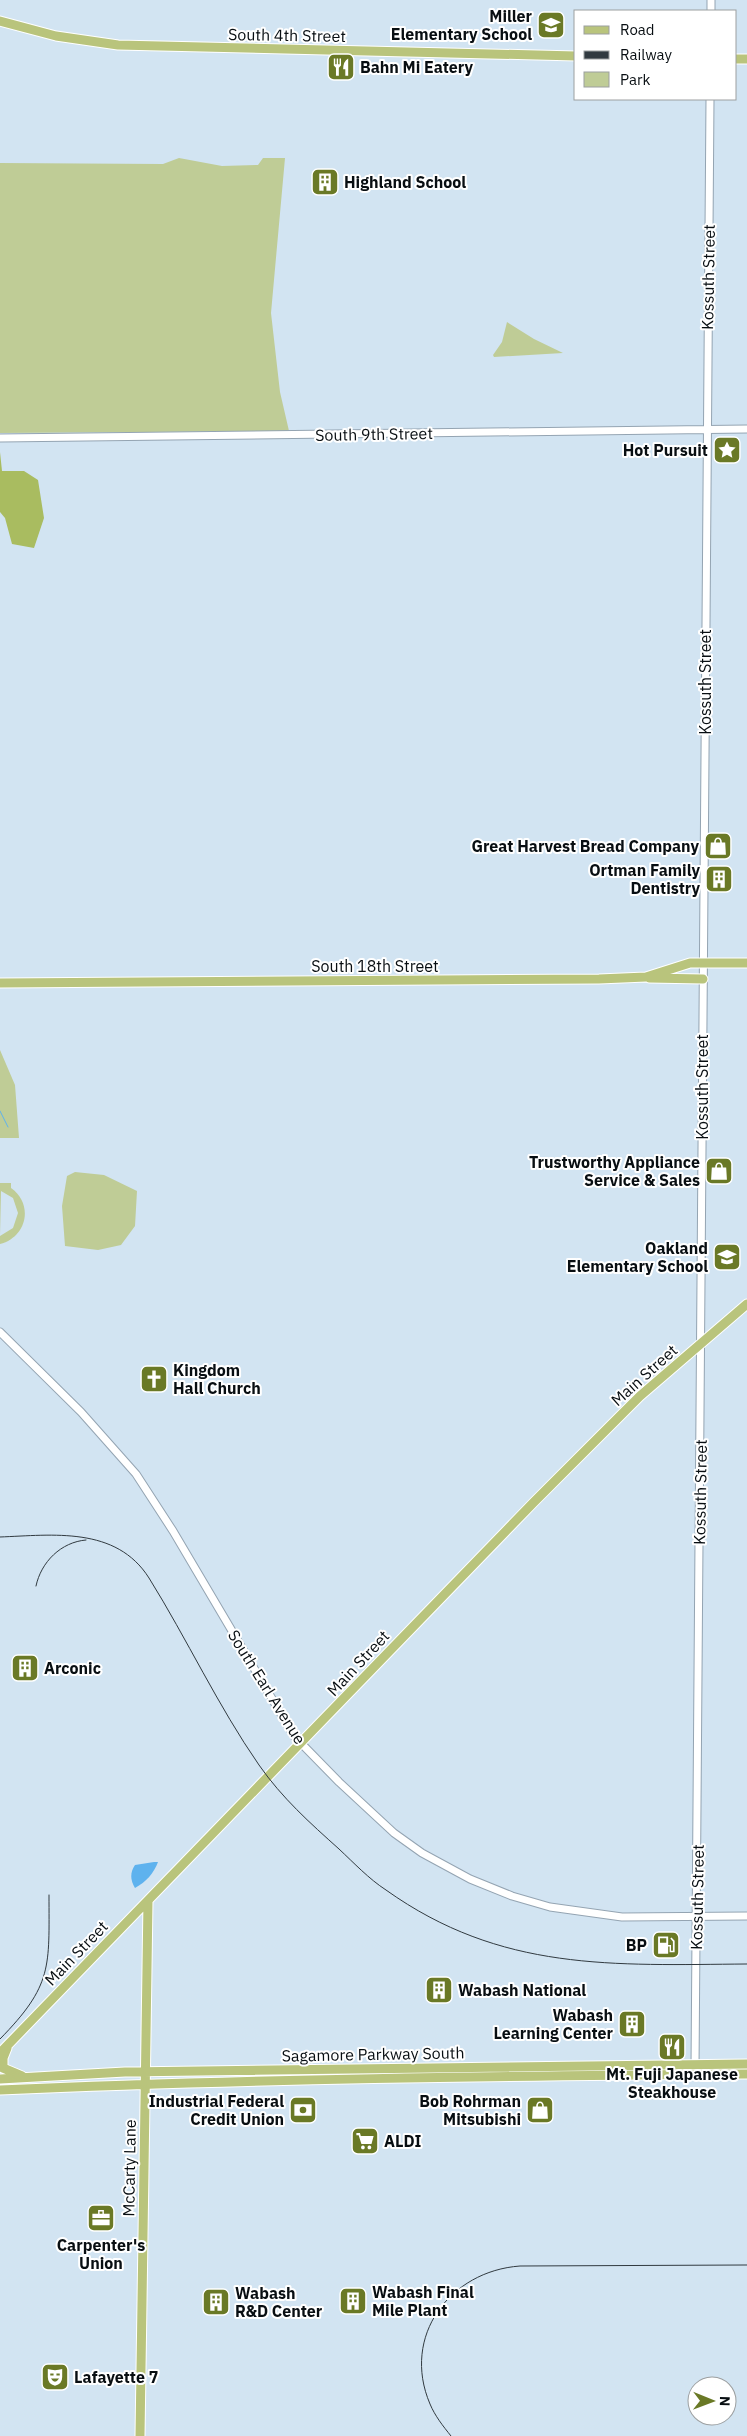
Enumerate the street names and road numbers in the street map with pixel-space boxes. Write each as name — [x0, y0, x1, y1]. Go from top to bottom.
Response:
street label: South 4th Street — [228, 24, 346, 46]
street label: Kossuth Street — [697, 224, 719, 330]
street label: South 9th Street — [315, 423, 433, 445]
street label: Kossuth Street — [695, 629, 715, 735]
street label: South 18th Street — [311, 956, 439, 976]
street label: Kossuth Street — [692, 1034, 712, 1140]
street label: Main Street — [607, 1340, 681, 1410]
street label: Kossuth Street — [689, 1439, 711, 1545]
street label: South Earl Avenue — [224, 1626, 310, 1748]
street label: Main Street — [323, 1626, 393, 1700]
street label: Kossuth Street — [686, 1844, 708, 1950]
street label: Main Street — [40, 1916, 112, 1990]
street label: Sagamore Parkway South — [281, 2042, 465, 2066]
street label: McCarty Lane — [118, 2119, 140, 2217]

